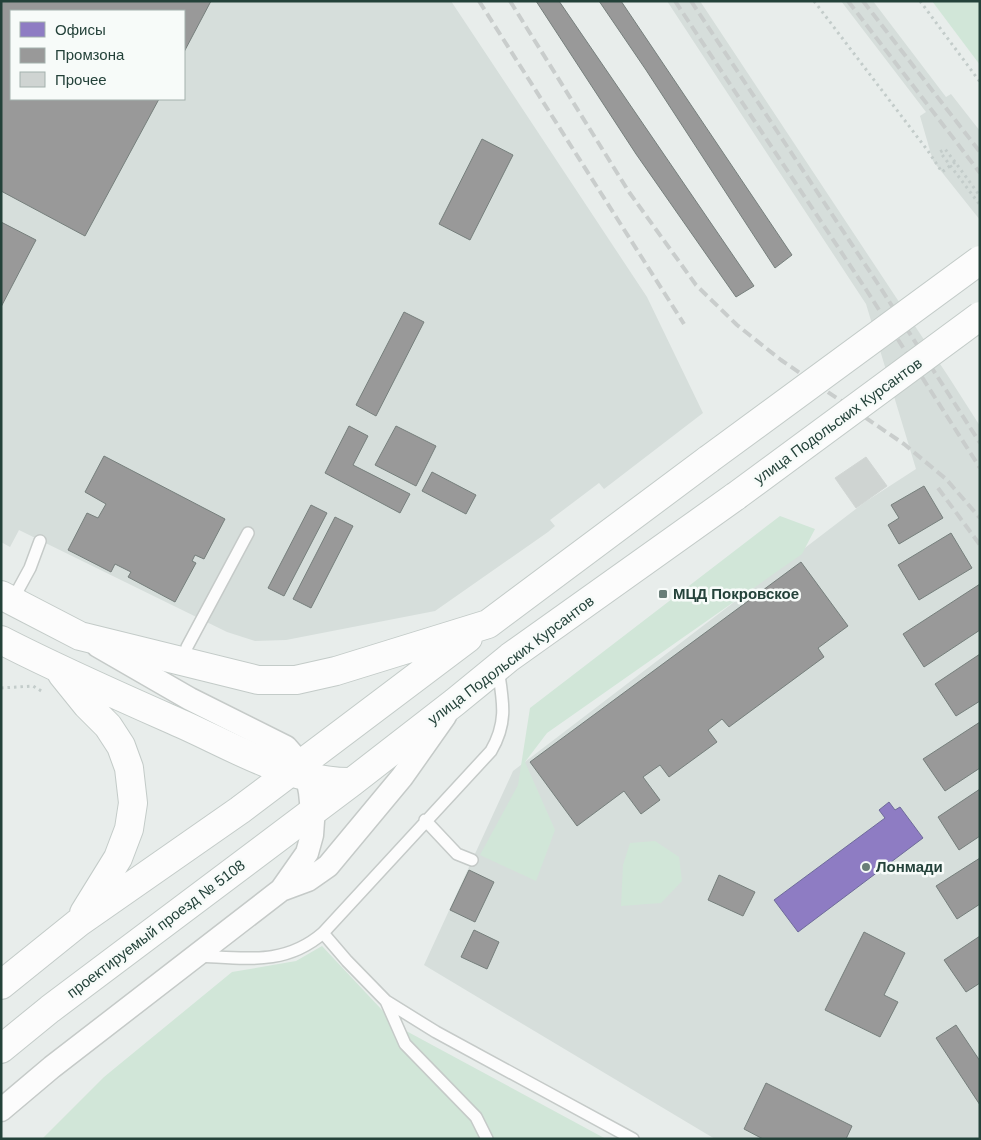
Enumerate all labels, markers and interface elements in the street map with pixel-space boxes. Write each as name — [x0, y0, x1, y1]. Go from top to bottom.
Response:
legend — [10, 10, 185, 100]
text: Офисы — [55, 21, 106, 38]
text: Промзона — [55, 46, 125, 63]
text: Прочее — [55, 71, 107, 88]
street label: улица Подольских Курсантов — [751, 354, 925, 487]
place label: МЦД Покровское — [673, 585, 799, 602]
marker: МЦД Покровское — [657, 588, 669, 600]
street label: улица Подольских Курсантов — [424, 592, 597, 728]
street label: проектируемый проезд № 5108 — [63, 856, 248, 1001]
place label: Лонмади — [876, 858, 943, 875]
marker: Лонмади — [860, 861, 872, 873]

